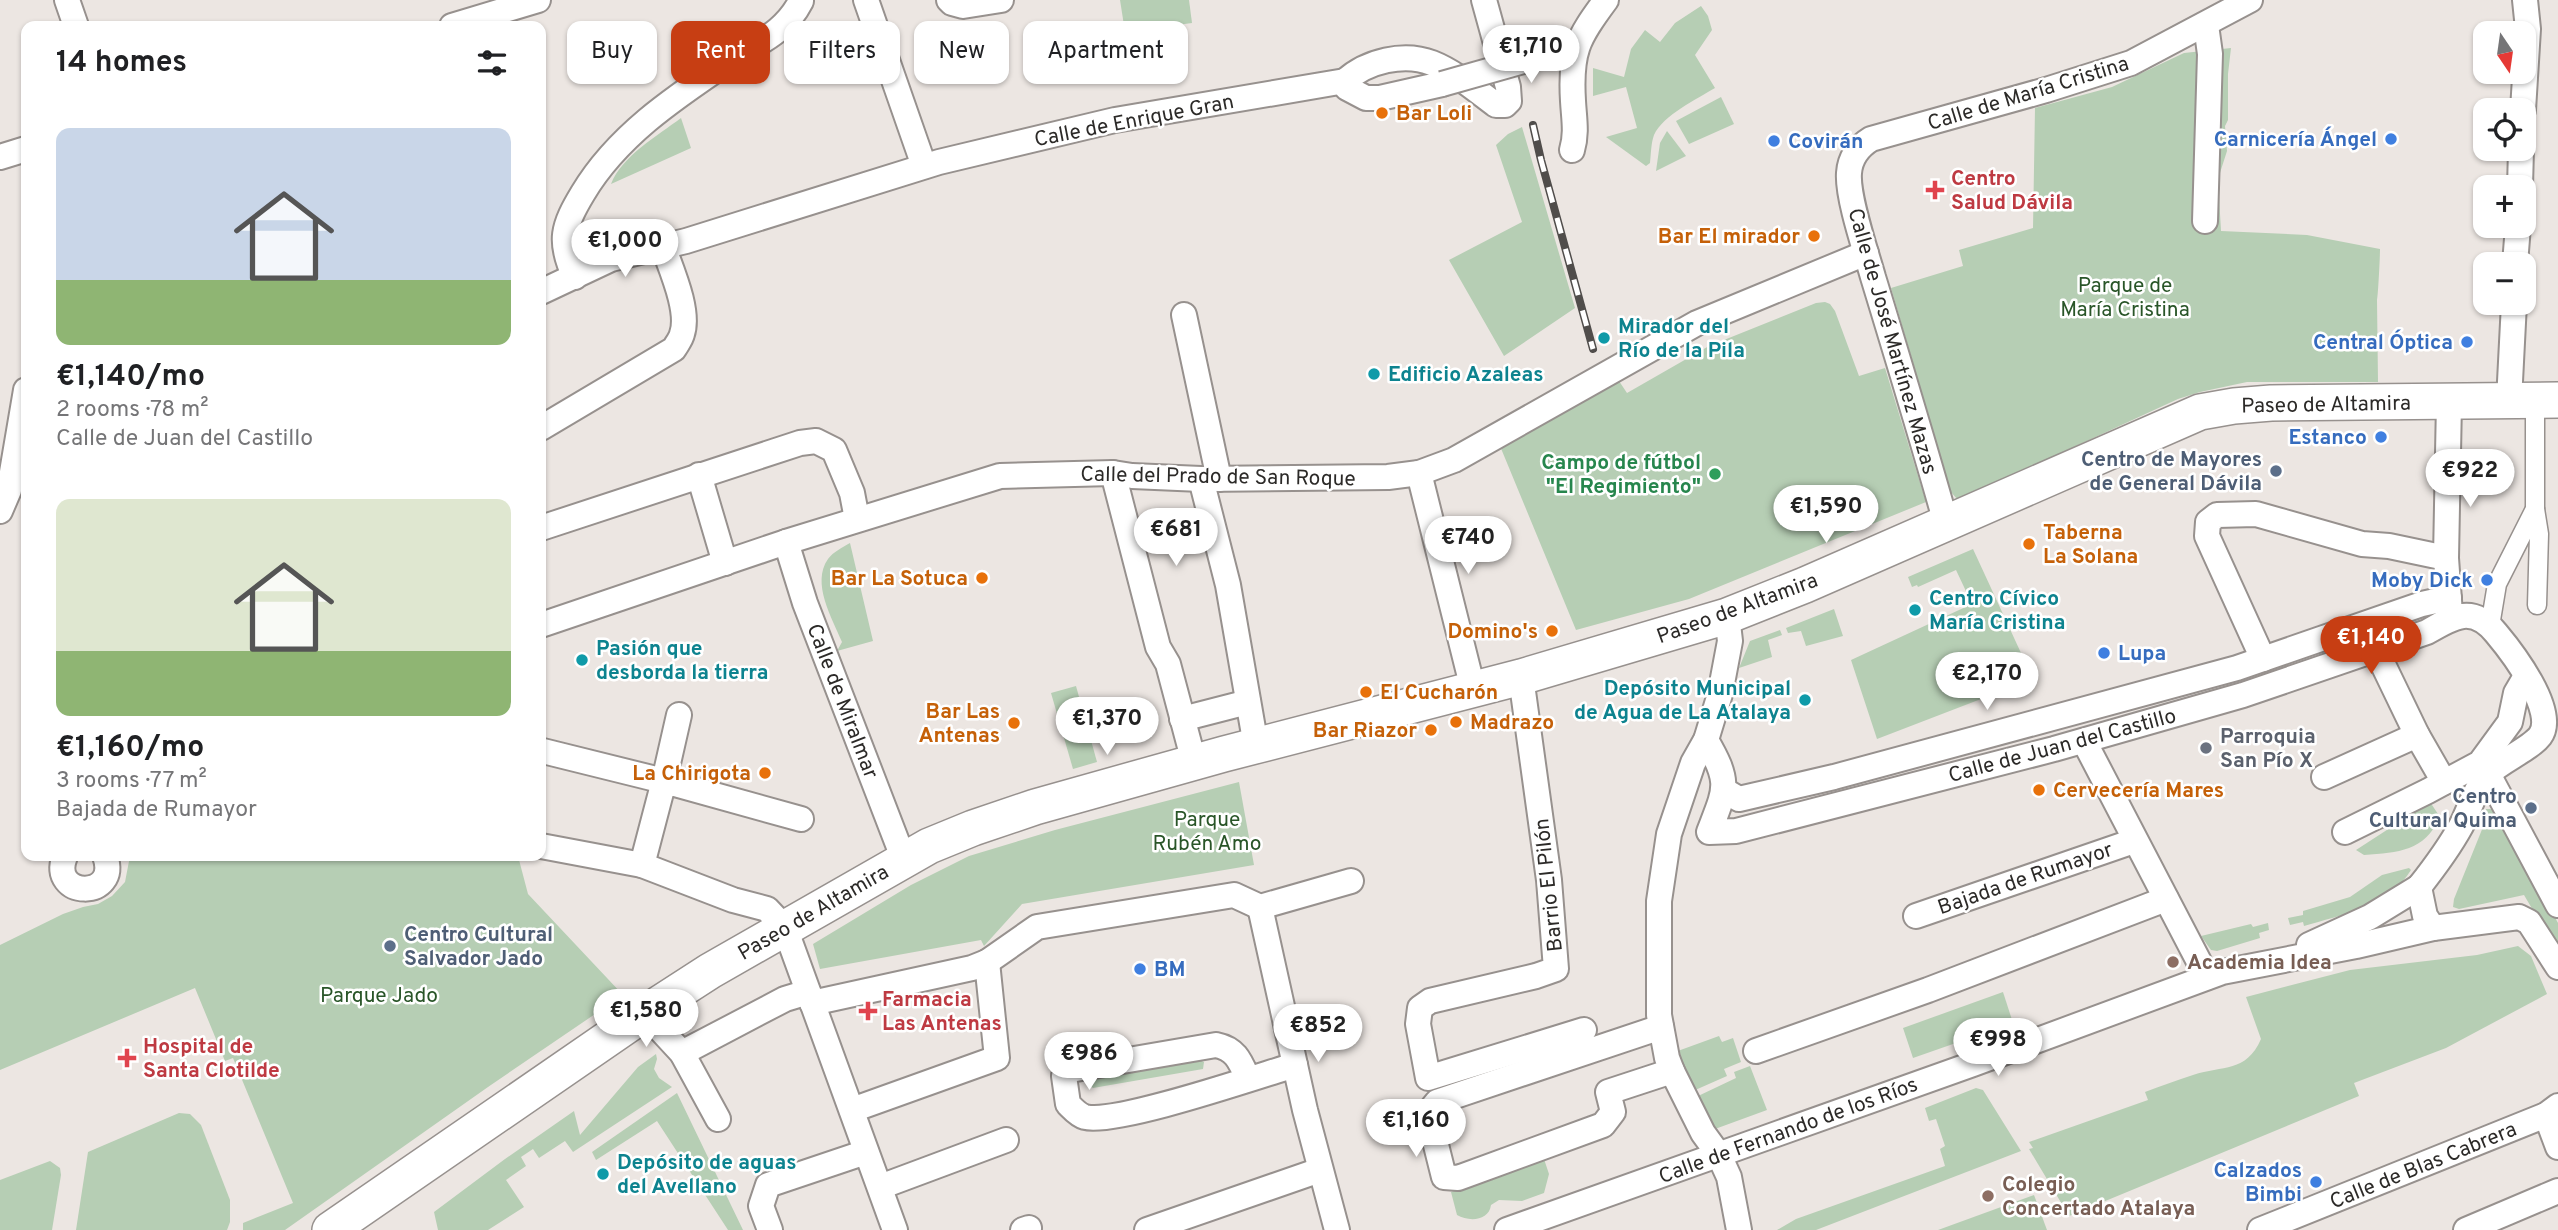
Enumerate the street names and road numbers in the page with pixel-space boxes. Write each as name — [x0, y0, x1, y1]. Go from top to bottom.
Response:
street label: Calle de María Cristina — [1924, 51, 2133, 138]
street label: Calle de Enrique Gran — [1032, 89, 1236, 154]
street label: Calle de José Martínez Mazas — [1841, 205, 1943, 478]
street label: Paseo de Altamira — [2241, 391, 2411, 420]
street label: Calle del Prado de San Roque — [1080, 462, 1356, 493]
street label: Paseo de Altamira — [1653, 568, 1822, 651]
street label: Calle de Miralmar — [800, 620, 884, 783]
street label: Calle de Juan del Castillo — [1945, 703, 2179, 790]
street label: Barrio El Pilón — [1529, 817, 1570, 953]
street label: Bajada de Rumayor — [1934, 837, 2117, 922]
street label: Paseo de Altamira — [733, 859, 894, 967]
street label: Calle de Fernando de los Ríos — [1655, 1072, 1922, 1191]
street label: Calle de Blas Cabrera — [2326, 1117, 2521, 1216]

